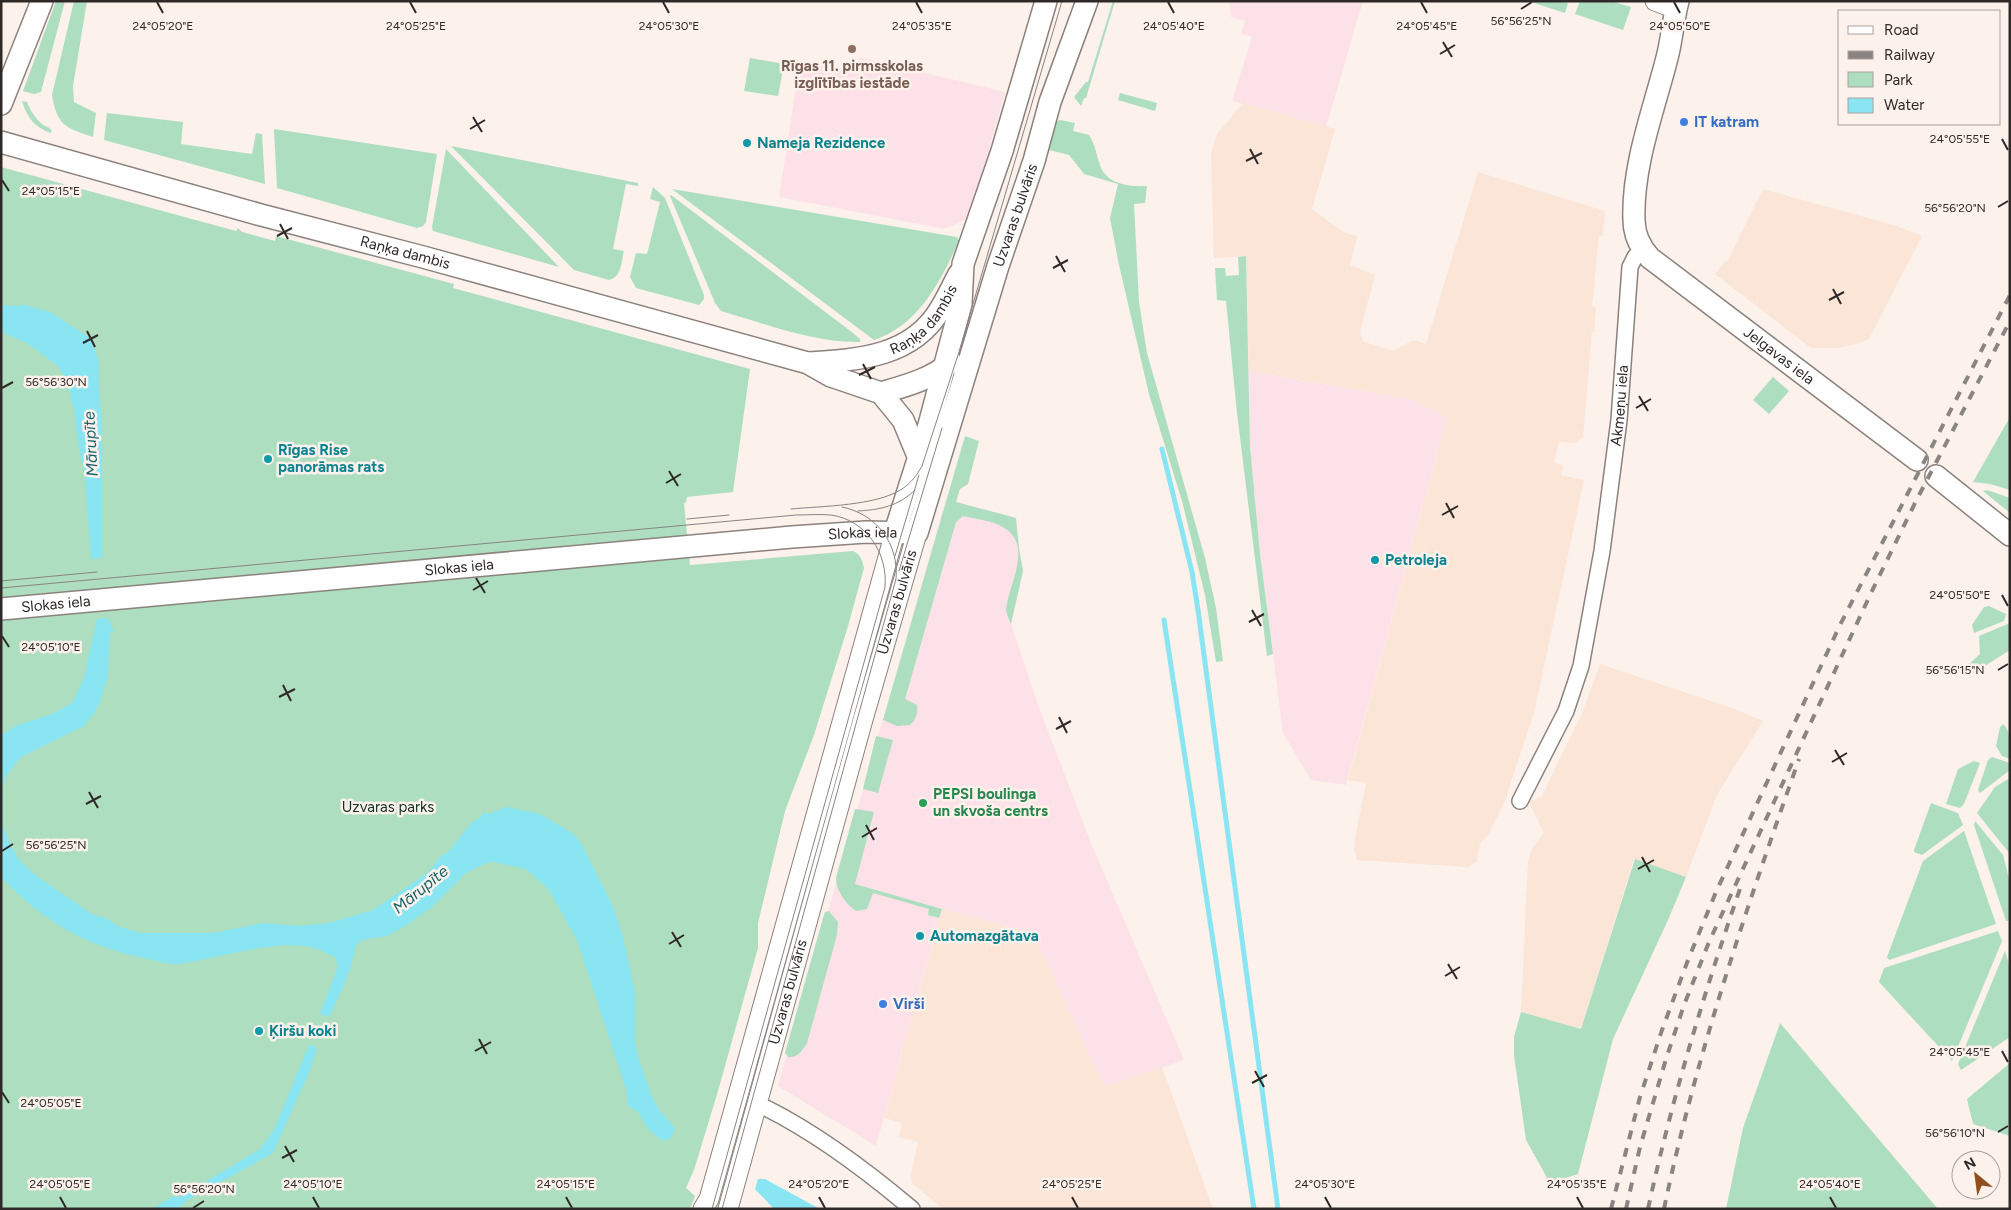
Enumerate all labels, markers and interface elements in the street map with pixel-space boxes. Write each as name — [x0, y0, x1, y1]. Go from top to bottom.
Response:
legend — [1838, 10, 2001, 125]
text: 56°56'25"N — [1491, 14, 1551, 28]
text: 24°05'20"E — [133, 19, 193, 33]
text: 24°05'25"E — [386, 19, 446, 33]
text: 24°05'30"E — [639, 19, 699, 33]
text: 24°05'35"E — [892, 19, 952, 33]
text: 24°05'40"E — [1143, 19, 1205, 33]
text: 24°05'45"E — [1397, 19, 1457, 33]
text: 24°05'50"E — [1649, 19, 1711, 33]
text: Road — [1884, 21, 1919, 39]
marker: Rīgas 11. pirmsskolas izglītības iestāde — [846, 43, 858, 55]
text: Railway — [1884, 46, 1935, 64]
place label: Rīgas 11. pirmsskolas izglītības iestāde — [781, 57, 923, 92]
text: Park — [1884, 71, 1913, 89]
text: Water — [1884, 96, 1924, 114]
place label: IT katram — [1694, 113, 1759, 131]
marker: IT katram — [1678, 116, 1690, 128]
text: 24°05'55"E — [1930, 132, 1990, 146]
place label: Nameja Rezidence — [757, 134, 886, 152]
marker: Nameja Rezidence — [741, 137, 753, 149]
street label: Uzvaras bulvāris — [989, 161, 1041, 269]
text: 24°05'15"E — [22, 184, 80, 198]
text: 56°56'20"N — [1924, 201, 1986, 215]
street label: Raņķa dambis — [358, 232, 452, 273]
street label: Raņķa dambis — [887, 282, 961, 358]
street label: Jelgavas iela — [1740, 323, 1818, 388]
street label: Akmeņu iela — [1607, 364, 1632, 447]
text: 56°56'30"N — [25, 375, 87, 389]
water label: Mārupīte — [79, 411, 102, 477]
place label: Rīgas Rise panorāmas rats — [278, 441, 384, 476]
marker: Rīgas Rise panorāmas rats — [262, 453, 274, 465]
street label: Slokas iela — [827, 523, 897, 544]
street label: Uzvaras bulvāris — [873, 548, 921, 657]
place label: Petroleja — [1385, 551, 1447, 569]
marker: Petroleja — [1369, 554, 1381, 566]
street label: Slokas iela — [424, 555, 494, 579]
text: 24°05'50"E — [1929, 588, 1991, 602]
street label: Slokas iela — [20, 592, 91, 616]
text: 24°05'10"E — [21, 640, 81, 654]
text: 56°56'15"N — [1925, 663, 1985, 677]
place label: PEPSI boulinga un skvoša centrs — [933, 785, 1048, 820]
marker: PEPSI boulinga un skvoša centrs — [917, 797, 929, 809]
park label: Uzvaras parks — [342, 798, 434, 816]
text: 56°56'25"N — [26, 838, 86, 852]
water label: Mārupīte — [389, 861, 452, 917]
place label: Automazgātava — [930, 927, 1039, 945]
marker: Automazgātava — [914, 930, 926, 942]
street label: Uzvaras bulvāris — [765, 938, 811, 1047]
place label: Virši — [893, 995, 925, 1013]
marker: Virši — [877, 998, 889, 1010]
place label: Ķiršu koki — [269, 1022, 336, 1040]
marker: Ķiršu koki — [253, 1025, 265, 1037]
text: 24°05'45"E — [1930, 1045, 1990, 1059]
text: 24°05'05"E — [20, 1096, 82, 1110]
text: 56°56'10"N — [1925, 1126, 1985, 1140]
north arrow — [1951, 1150, 2001, 1200]
text: N — [1961, 1154, 1979, 1174]
text: 24°05'05"E — [29, 1177, 91, 1191]
text: 24°05'10"E — [283, 1177, 343, 1191]
text: 24°05'15"E — [537, 1177, 595, 1191]
text: 24°05'20"E — [789, 1177, 849, 1191]
text: 24°05'25"E — [1042, 1177, 1102, 1191]
text: 24°05'30"E — [1295, 1177, 1355, 1191]
text: 24°05'35"E — [1547, 1177, 1607, 1191]
text: 24°05'40"E — [1799, 1177, 1861, 1191]
text: 56°56'20"N — [173, 1182, 235, 1196]

